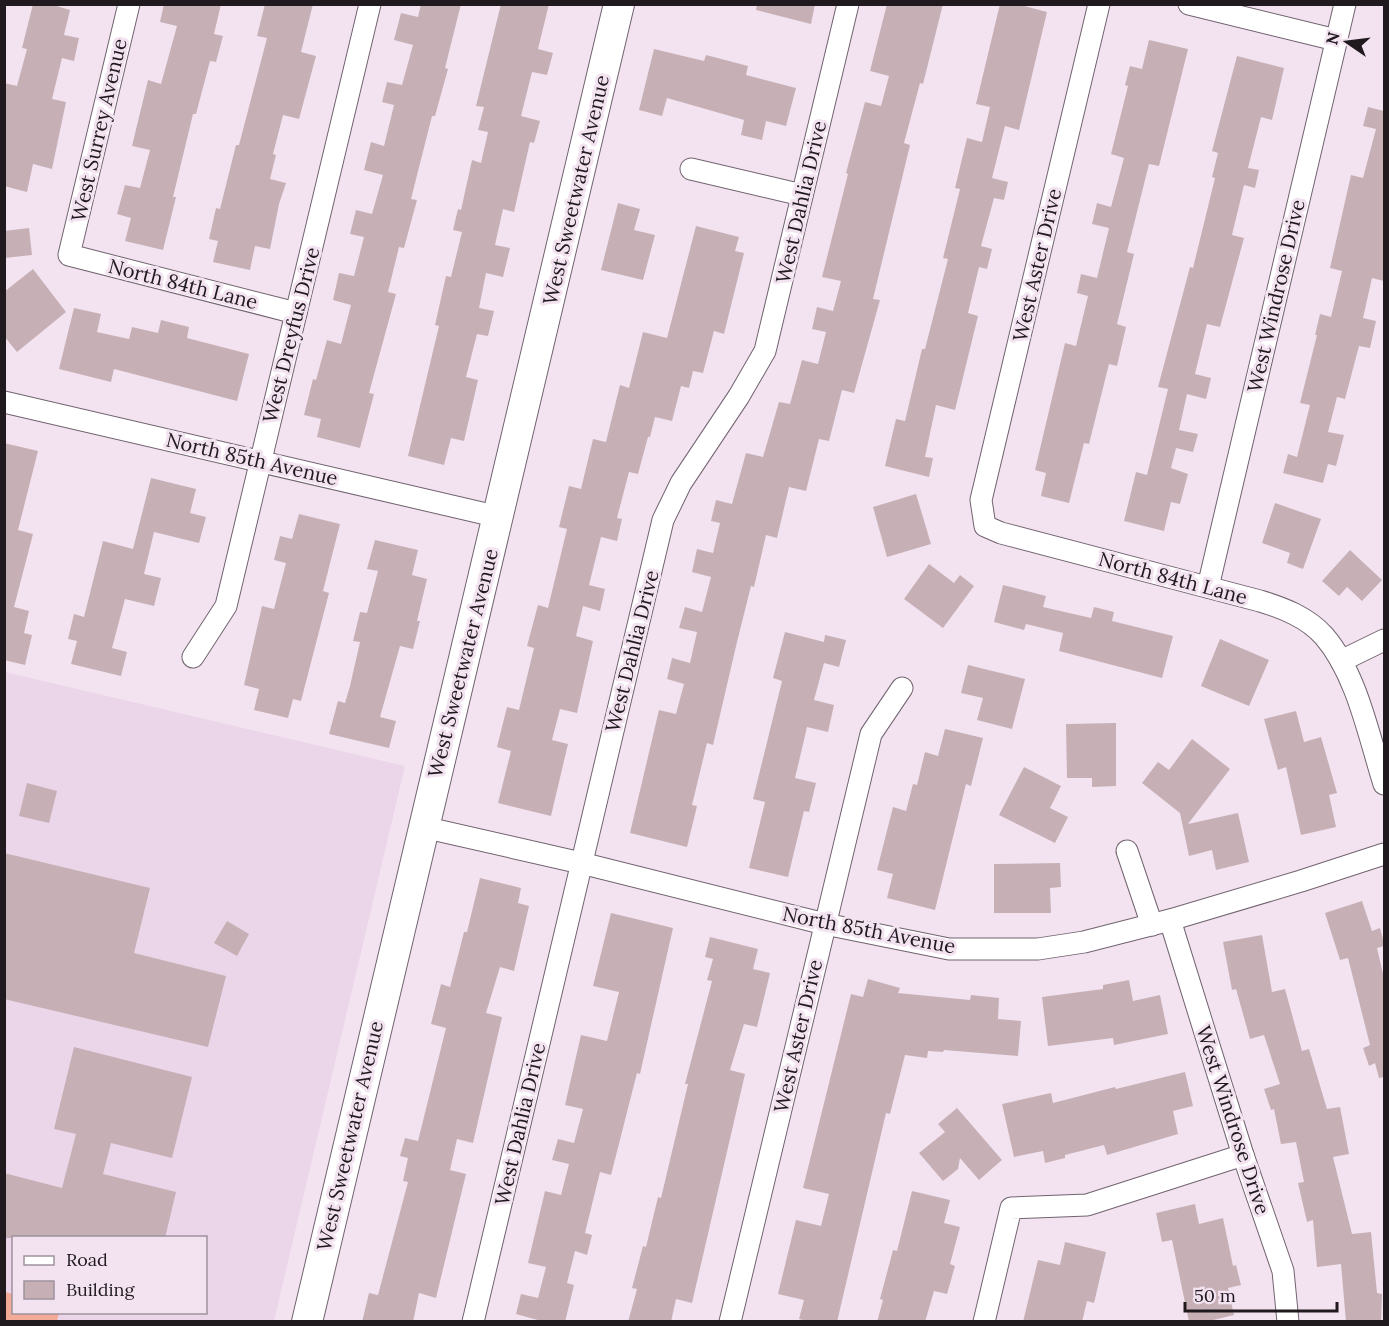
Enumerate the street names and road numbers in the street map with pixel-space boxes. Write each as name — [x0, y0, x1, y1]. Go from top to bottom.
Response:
street label: West Surrey Avenue — [65, 36, 132, 224]
street label: West Sweetwater Avenue — [537, 72, 614, 307]
street label: West Dahlia Drive — [770, 118, 831, 286]
street label: West Aster Drive — [1007, 186, 1066, 344]
street label: West Windrose Drive — [1241, 197, 1310, 395]
street label: West Dreyfus Drive — [257, 244, 324, 425]
street label: North 84th Lane — [106, 253, 260, 314]
street label: North 85th Avenue — [164, 427, 341, 490]
street label: West Sweetwater Avenue — [422, 546, 503, 780]
street label: North 84th Lane — [1096, 546, 1250, 609]
street label: West Dahlia Drive — [599, 567, 664, 734]
street label: North 85th Avenue — [781, 900, 958, 959]
street label: West Aster Drive — [768, 957, 827, 1115]
street label: West Sweetwater Avenue — [311, 1018, 388, 1253]
street label: West Windrose Drive — [1191, 1022, 1276, 1218]
street label: West Dahlia Drive — [489, 1040, 550, 1208]

